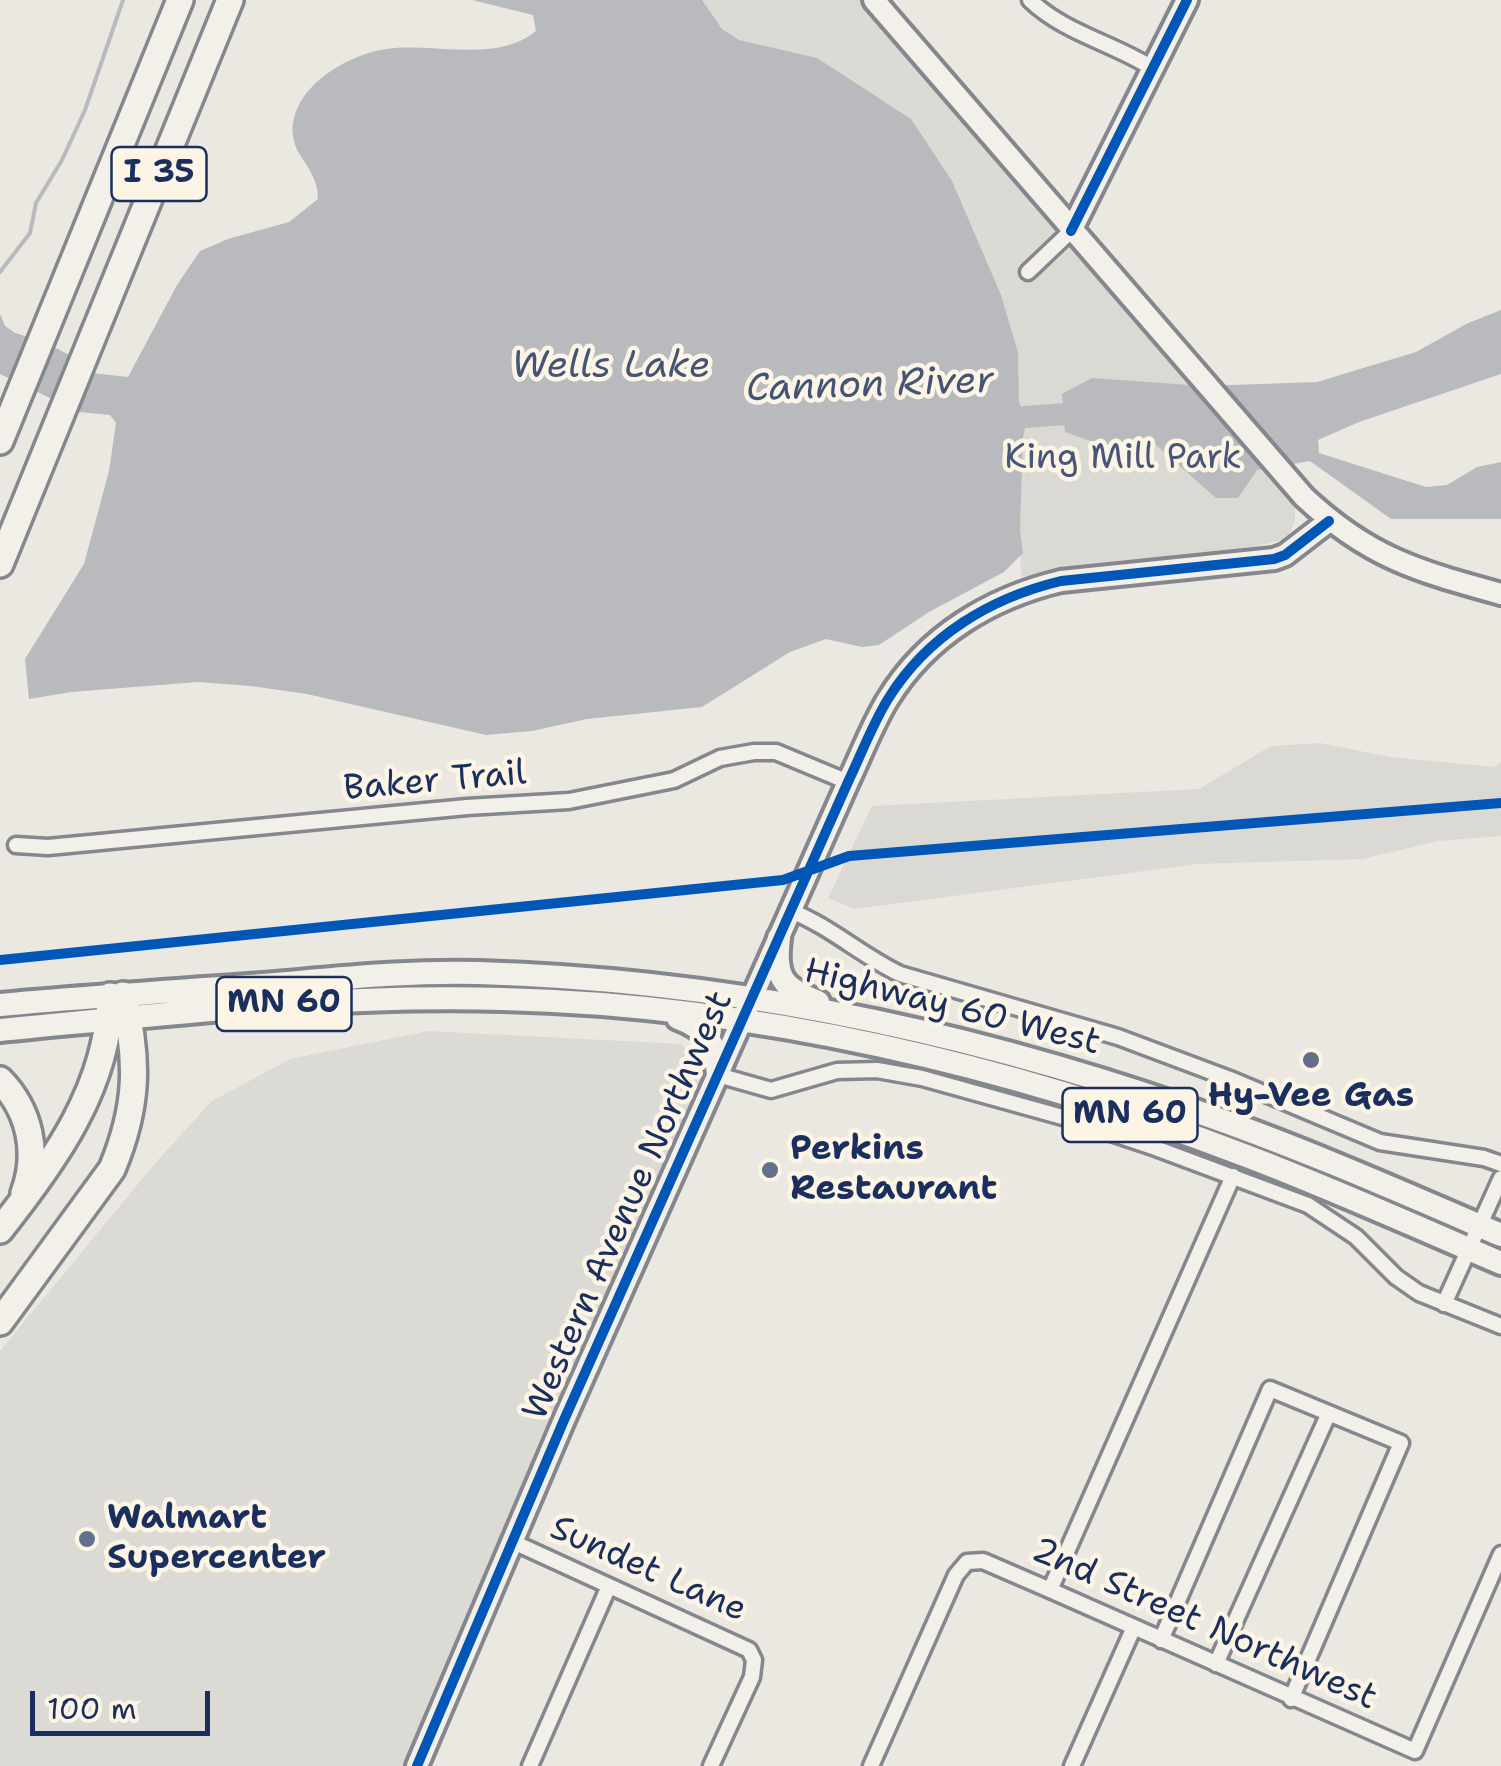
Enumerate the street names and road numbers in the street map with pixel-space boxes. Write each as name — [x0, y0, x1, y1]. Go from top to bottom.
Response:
road number: I 35 — [112, 147, 206, 201]
street label: Baker Trail — [342, 753, 528, 811]
street label: Highway 60 West — [800, 951, 1104, 1065]
road number: MN 60 — [216, 977, 352, 1031]
street label: Western Avenue Northwest — [515, 985, 743, 1427]
road number: MN 60 — [1062, 1088, 1198, 1142]
street label: Sundet Lane — [543, 1508, 753, 1632]
street label: 2nd Street Northwest — [1025, 1530, 1383, 1720]

